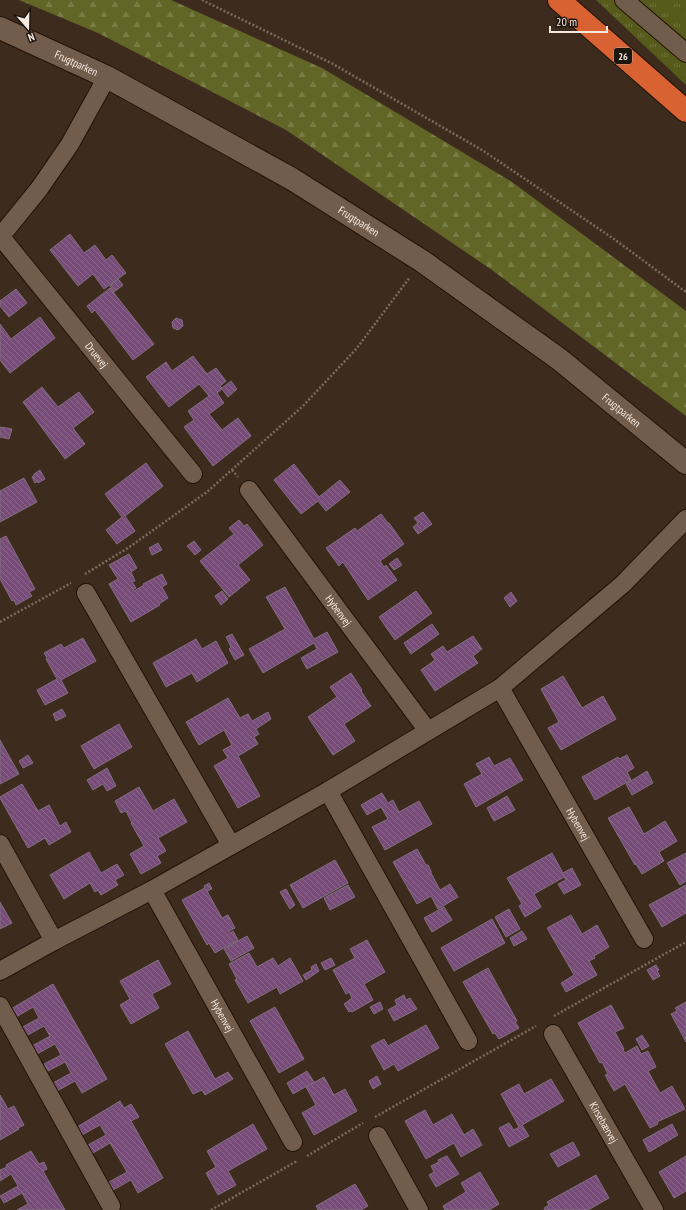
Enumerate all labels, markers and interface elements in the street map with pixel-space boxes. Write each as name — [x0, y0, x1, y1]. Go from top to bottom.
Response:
north arrow — [8, 8, 48, 48]
scale bar — [550, 8, 607, 34]
text: 20 m — [556, 14, 577, 29]
text: N — [26, 30, 37, 45]
street label: Frugtparken — [53, 47, 100, 79]
road number: 26 — [614, 48, 632, 64]
street label: Frugtparken — [336, 203, 382, 239]
street label: Druevej — [82, 339, 111, 371]
street label: Frugtparken — [599, 390, 644, 430]
street label: Hybenvej — [322, 592, 355, 629]
street label: Hybenvej — [563, 805, 593, 843]
street label: Hybenvej — [208, 997, 237, 1035]
street label: Kirsebærvej — [586, 1099, 621, 1146]

